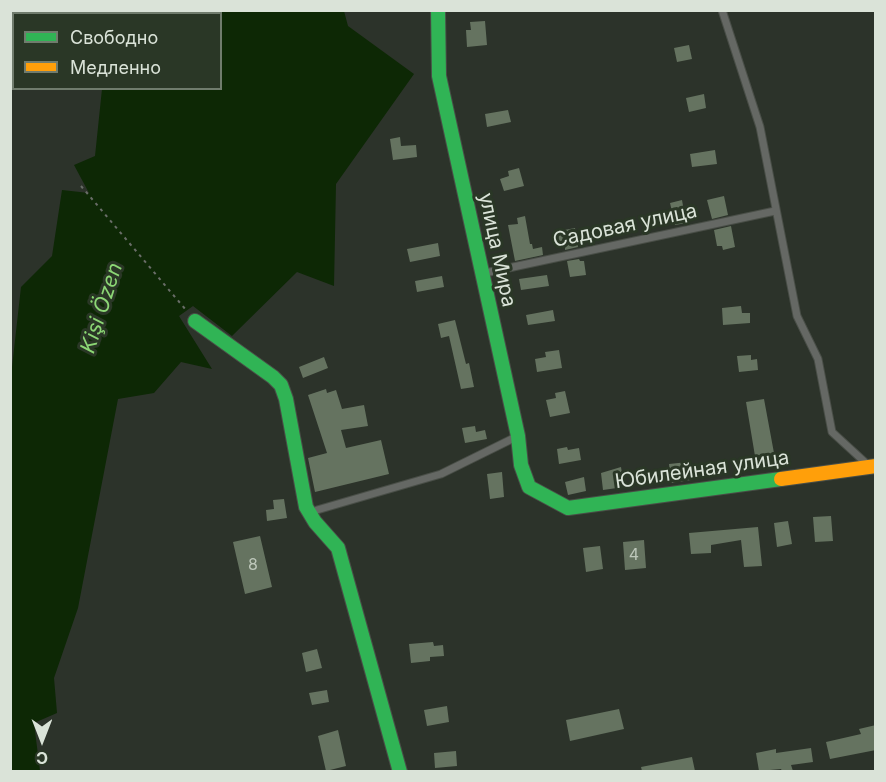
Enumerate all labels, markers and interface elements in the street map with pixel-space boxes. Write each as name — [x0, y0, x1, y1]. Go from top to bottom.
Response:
legend — [12, 12, 222, 90]
text: Свободно — [70, 27, 158, 48]
text: Медленно — [70, 57, 161, 78]
street label: улица Мира — [473, 191, 521, 309]
street label: Садовая улица — [551, 199, 699, 253]
water label: Kişi Özen — [76, 260, 128, 356]
street label: Юбилейная улица — [613, 446, 791, 494]
house number: 4 — [629, 545, 639, 565]
house number: 8 — [248, 555, 258, 575]
north arrow — [12, 710, 72, 770]
text: С — [36, 748, 48, 768]

